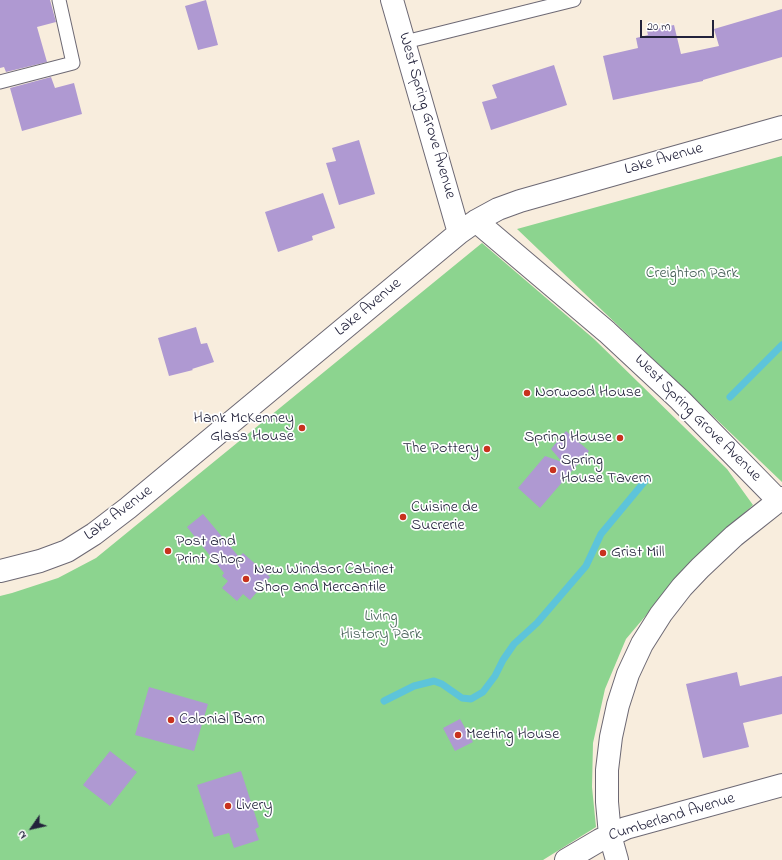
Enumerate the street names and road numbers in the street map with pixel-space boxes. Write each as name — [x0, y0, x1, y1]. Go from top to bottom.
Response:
street label: West Spring Grove Avenue — [393, 31, 459, 201]
street label: Lake Avenue — [623, 140, 705, 180]
street label: Lake Avenue — [332, 275, 406, 341]
street label: West Spring Grove Avenue — [629, 351, 765, 487]
street label: Lake Avenue — [81, 482, 157, 546]
street label: Cumberland Avenue — [607, 790, 737, 846]

